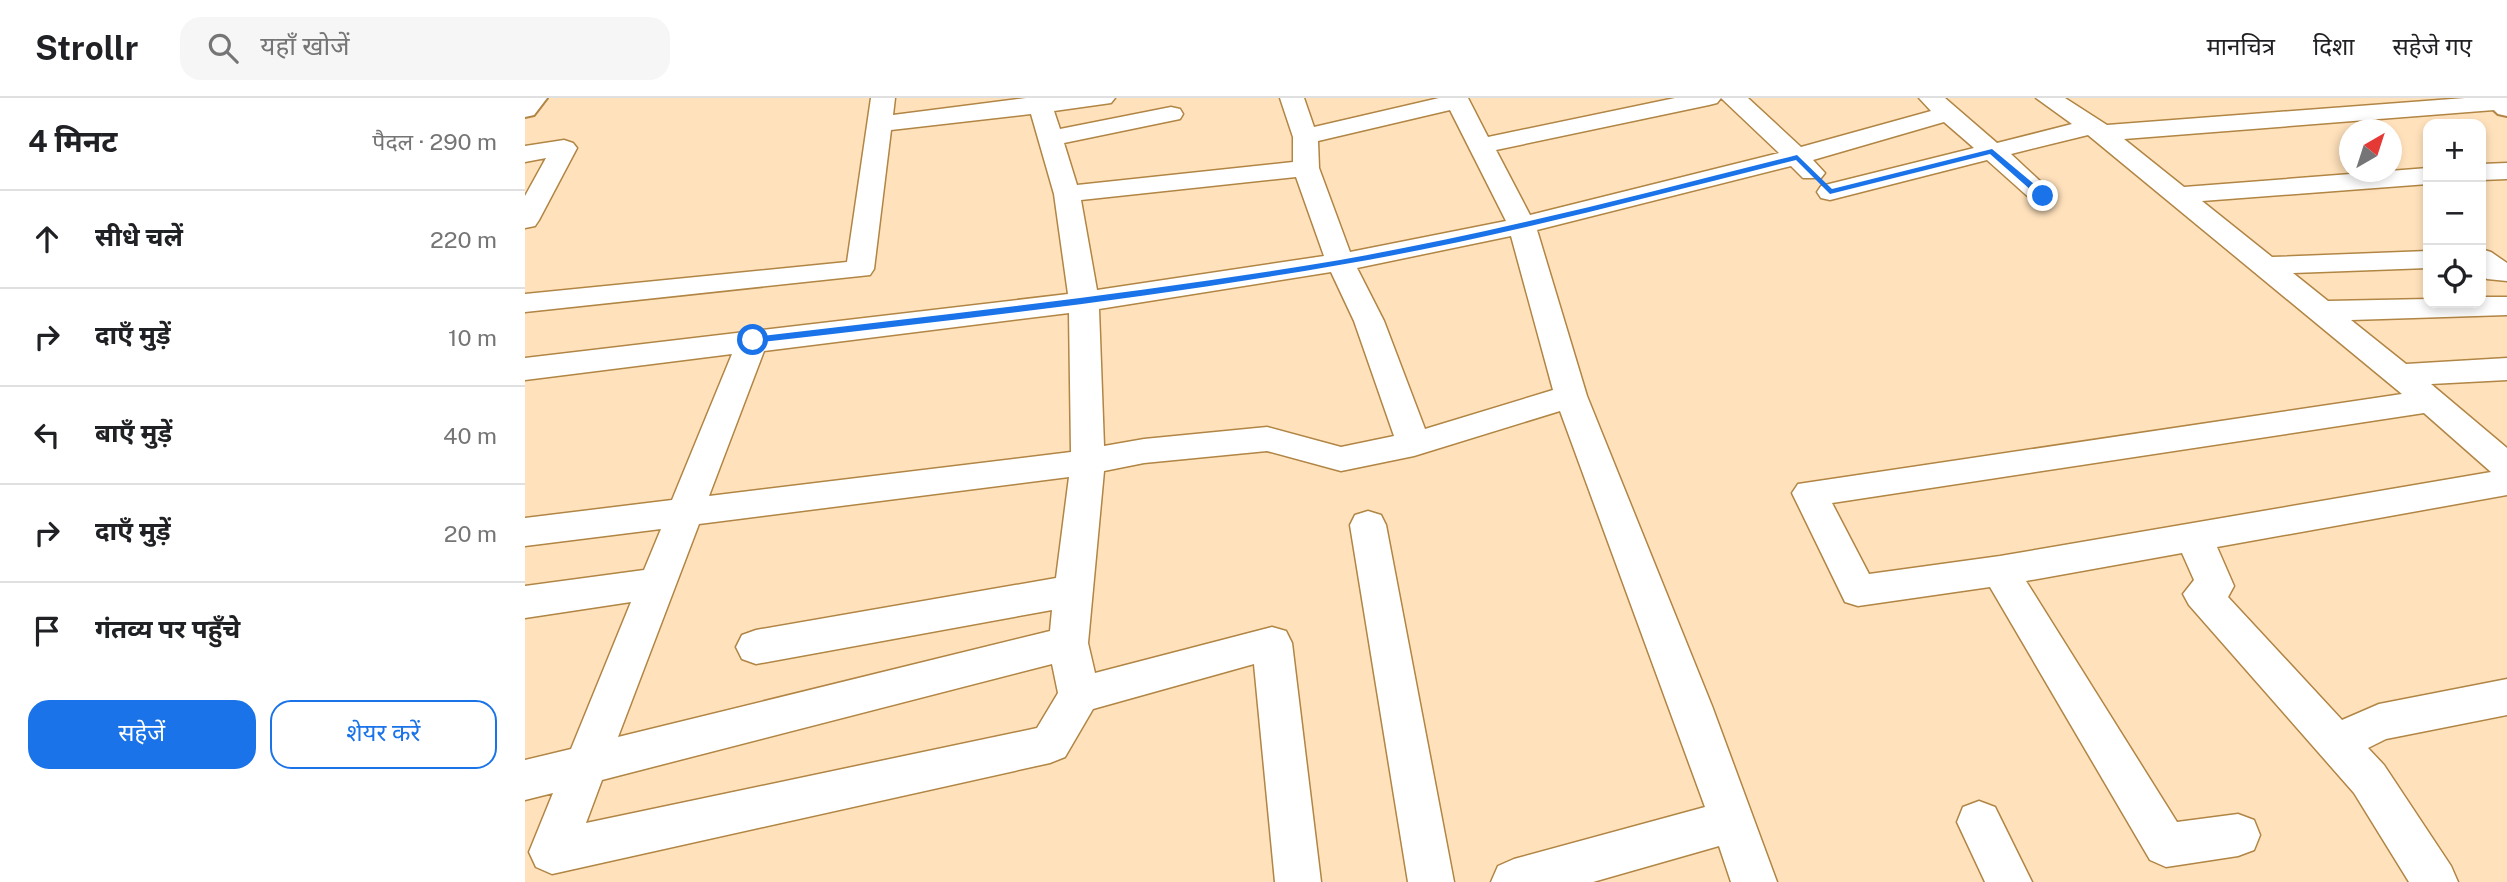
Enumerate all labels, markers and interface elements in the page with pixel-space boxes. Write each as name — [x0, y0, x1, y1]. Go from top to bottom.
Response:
search box — [180, 17, 670, 80]
text: Strollr — [35, 29, 138, 67]
icon: search — [204, 29, 242, 67]
text: यहाँ खोजें — [260, 30, 350, 61]
text: मानचित्र — [2207, 32, 2275, 60]
text: दिशा — [2313, 32, 2355, 60]
text: सहेजे गए — [2393, 32, 2472, 60]
north arrow — [2339, 119, 2402, 182]
map controls — [2423, 119, 2486, 308]
button: + — [2423, 119, 2486, 182]
text: 4 मिनट — [28, 123, 117, 159]
text: पैदल · 290 m — [372, 128, 497, 155]
route end — [2027, 180, 2058, 211]
button: − — [2423, 182, 2486, 245]
icon: ahead — [28, 220, 66, 258]
text: सीधे चलें — [95, 221, 183, 252]
text: 220 m — [430, 226, 497, 253]
button: locate — [2423, 245, 2486, 308]
icon: right — [28, 318, 66, 356]
text: दाएँ मुड़ें — [95, 319, 171, 350]
text: 10 m — [448, 324, 497, 351]
route start — [737, 324, 768, 355]
icon: left — [28, 416, 66, 454]
text: बाएँ मुड़ें — [95, 417, 172, 448]
text: 40 m — [443, 422, 497, 449]
icon: right — [28, 514, 66, 552]
text: दाएँ मुड़ें — [95, 515, 171, 546]
text: 20 m — [444, 520, 497, 547]
icon: arrive — [28, 612, 66, 650]
text: गंतव्य पर पहुँचे — [95, 613, 240, 644]
button: सहेजें — [28, 700, 256, 769]
button: शेयर करें — [270, 700, 497, 769]

